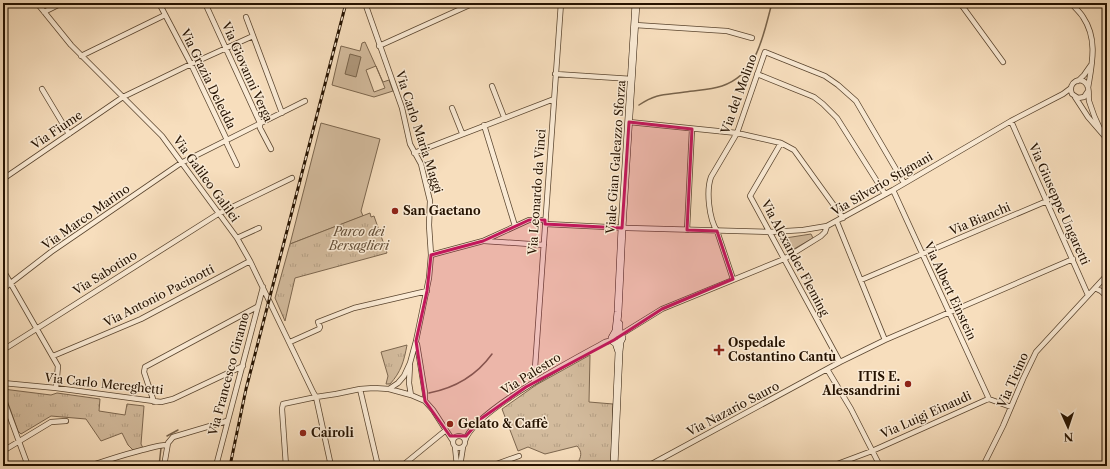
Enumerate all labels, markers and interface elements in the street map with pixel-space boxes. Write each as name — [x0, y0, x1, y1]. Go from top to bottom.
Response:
street label: Via Giovanni Verga — [218, 19, 277, 125]
street label: Via Grazia Deledda — [177, 25, 240, 132]
street label: Via del Molino — [717, 52, 760, 137]
street label: Via Carlo Maria Maggi — [392, 68, 446, 195]
street label: Viale Gian Galeazzo Sforza — [603, 79, 628, 235]
street label: Via Fiume — [27, 107, 85, 153]
street label: Via Leonardo da Vinci — [525, 128, 548, 256]
street label: Via Galileo Galilei — [170, 132, 243, 225]
street label: Via Giuseppe Ungaretti — [1025, 140, 1093, 267]
street label: Via Silverio Stignani — [828, 148, 935, 219]
street label: Via Marco Marino — [38, 181, 133, 253]
street label: Via Alexander Fleming — [758, 196, 833, 319]
street label: Via Bianchi — [946, 199, 1013, 239]
place label: San Gaetano — [403, 203, 481, 218]
marker: San Gaetano — [390, 206, 400, 216]
park label: Parco dei Bersaglieri — [328, 224, 390, 253]
street label: Via Albert Einstein — [921, 238, 980, 343]
street label: Via Sabotino — [69, 247, 139, 299]
street label: Via Antonio Pacinotti — [100, 261, 217, 330]
street label: Via Francesco Giramo — [205, 311, 252, 438]
place label: Ospedale Costantino Cantù — [728, 335, 836, 364]
marker: Ospedale Costantino Cantù — [713, 344, 725, 356]
street label: Via Palestro — [497, 349, 563, 398]
street label: Via Ticino — [993, 350, 1031, 411]
place label: ITIS E. Alessandrini — [821, 369, 901, 398]
street label: Via Carlo Mereghetti — [43, 370, 165, 397]
street label: Via Nazario Sauro — [683, 378, 782, 440]
marker: ITIS E. Alessandrini — [903, 379, 913, 389]
street label: Via Luigi Einaudi — [877, 388, 974, 442]
north arrow — [1048, 407, 1088, 447]
place label: Gelato & Caffè — [458, 416, 548, 431]
marker: Gelato & Caffè — [445, 419, 455, 429]
place label: Cairoli — [311, 425, 354, 440]
marker: Cairoli — [298, 428, 308, 438]
text: N — [1063, 430, 1074, 444]

